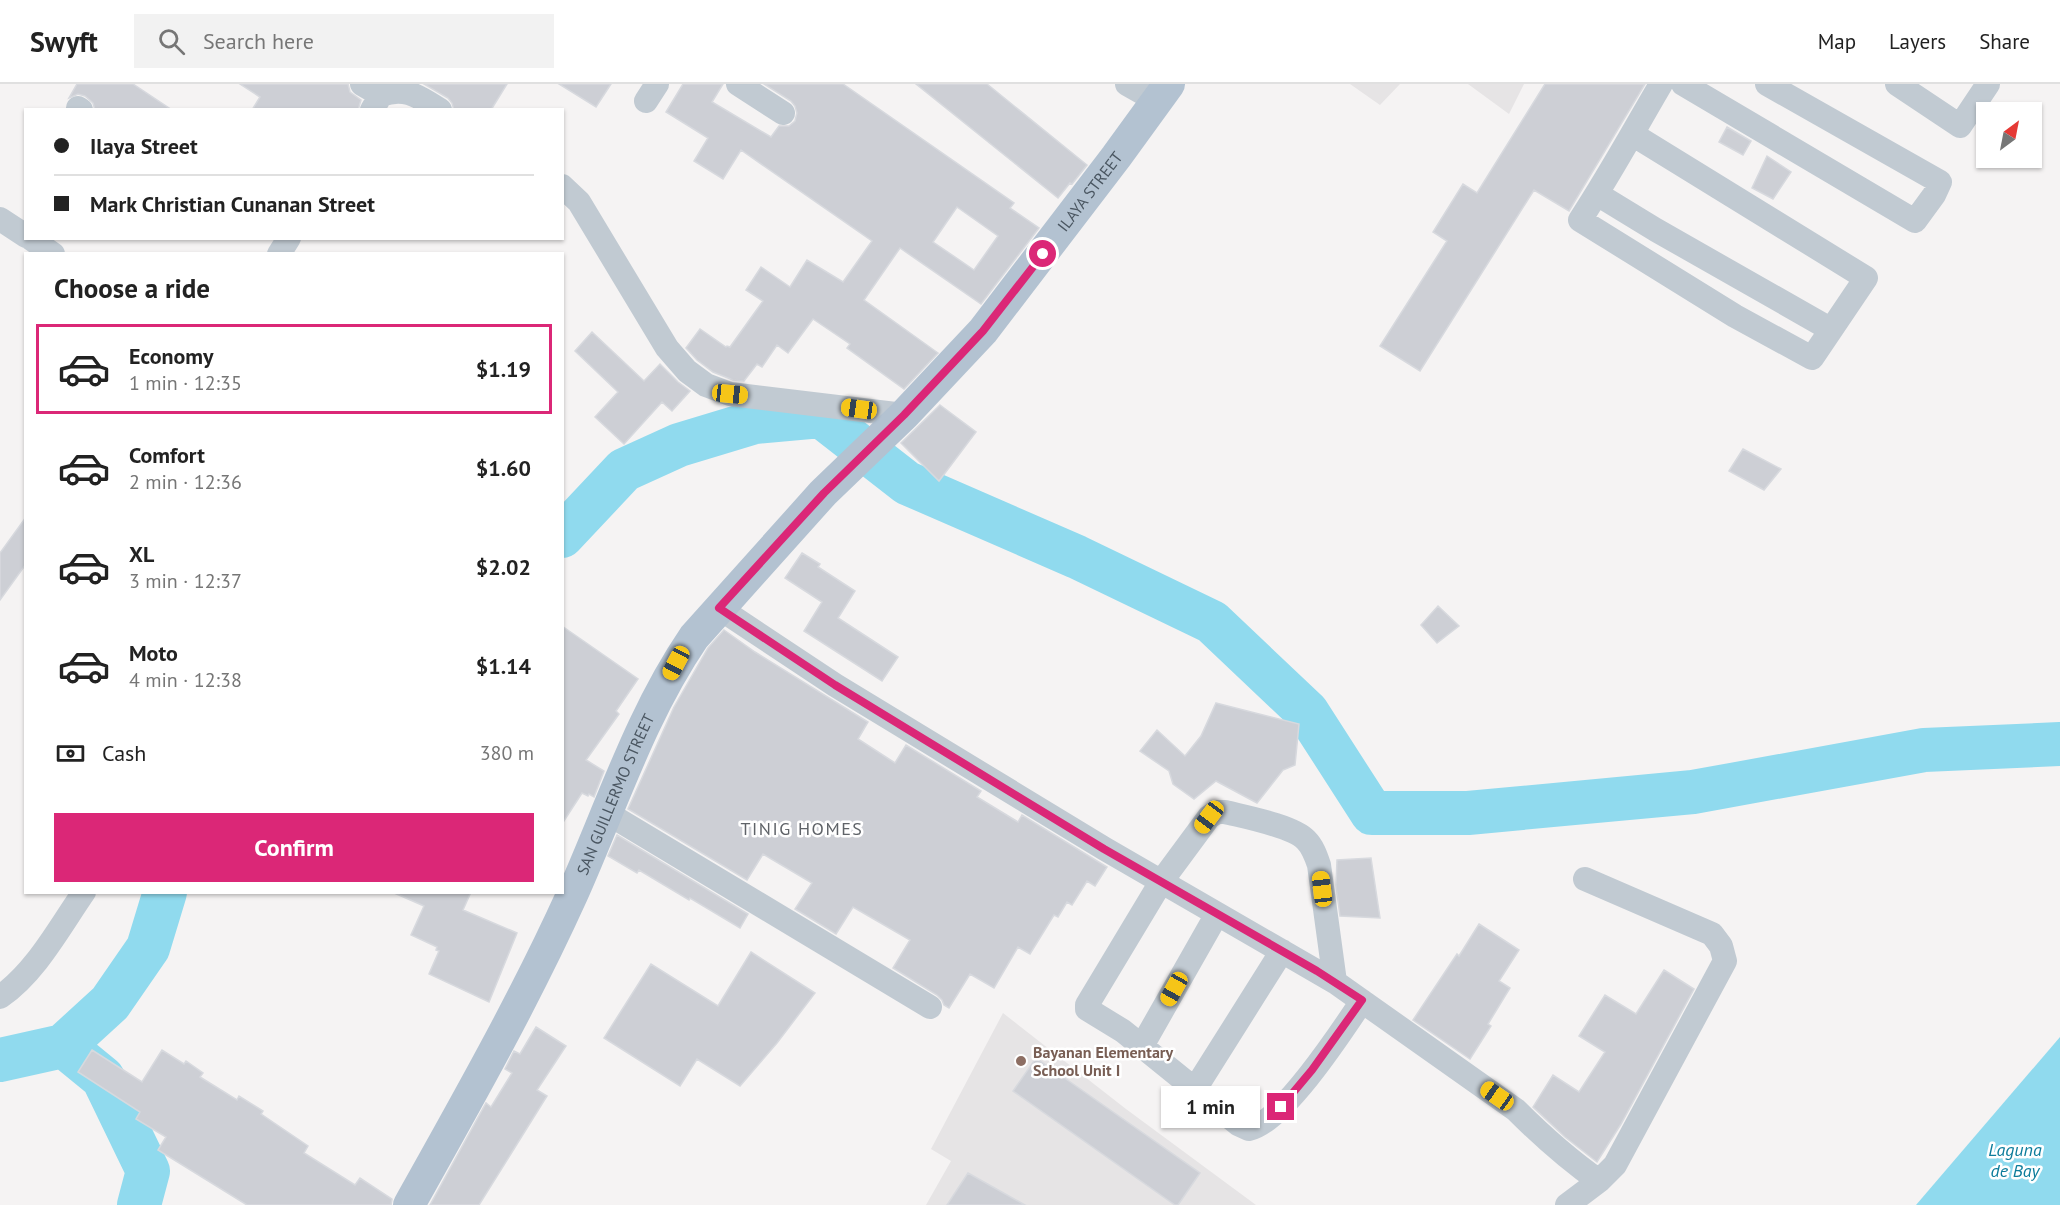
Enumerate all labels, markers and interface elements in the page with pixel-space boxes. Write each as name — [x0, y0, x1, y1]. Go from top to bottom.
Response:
search box — [134, 14, 554, 68]
text: Swyft — [30, 23, 98, 60]
icon: search — [155, 25, 188, 58]
text: Search here — [203, 27, 314, 55]
text: Map — [1818, 28, 1856, 55]
text: Layers — [1889, 28, 1946, 55]
text: Share — [1979, 28, 2030, 55]
north arrow — [1976, 102, 2042, 168]
map controls — [1976, 102, 2042, 168]
text: Ilaya Street — [90, 132, 198, 160]
street label: ILAYA STREET — [1053, 147, 1127, 235]
text: Mark Christian Cunanan Street — [90, 190, 375, 218]
route start — [1029, 240, 1056, 267]
text: Choose a ride — [54, 271, 210, 305]
icon: car — [57, 342, 111, 396]
text: Economy — [129, 342, 213, 370]
text: $1.19 — [476, 355, 531, 383]
text: 1 min · 12:35 — [129, 370, 242, 396]
car — [711, 383, 749, 405]
car — [840, 398, 878, 420]
icon: car — [57, 441, 111, 495]
text: Comfort — [129, 441, 205, 469]
text: $1.60 — [476, 454, 531, 482]
text: 2 min · 12:36 — [129, 469, 242, 495]
icon: car — [57, 540, 111, 594]
text: XL — [129, 540, 154, 568]
text: $2.02 — [476, 553, 531, 581]
text: 3 min · 12:37 — [129, 568, 242, 594]
icon: car — [57, 639, 111, 693]
text: Moto — [129, 639, 178, 667]
car — [660, 643, 692, 683]
text: $1.14 — [476, 652, 531, 680]
text: 4 min · 12:38 — [129, 667, 242, 693]
street label: SAN GUILLERMO STREET — [572, 710, 659, 878]
icon: cash — [54, 737, 87, 770]
text: Cash — [102, 739, 146, 767]
text: 380 m — [480, 740, 534, 766]
car — [1191, 797, 1227, 837]
button: Confirm — [54, 813, 534, 882]
district label: TINIG HOMES — [741, 817, 863, 840]
car — [1311, 870, 1333, 908]
car — [1157, 969, 1191, 1009]
place label: Bayanan Elementary School Unit I — [1033, 1042, 1173, 1080]
marker: Bayanan Elementary School Unit I — [1014, 1054, 1028, 1068]
car — [1477, 1078, 1517, 1114]
callout: 1 min — [1161, 1086, 1260, 1128]
route end — [1267, 1093, 1294, 1120]
text: 1 min — [1186, 1094, 1235, 1120]
water label: Laguna de Bay — [1988, 1138, 2042, 1182]

